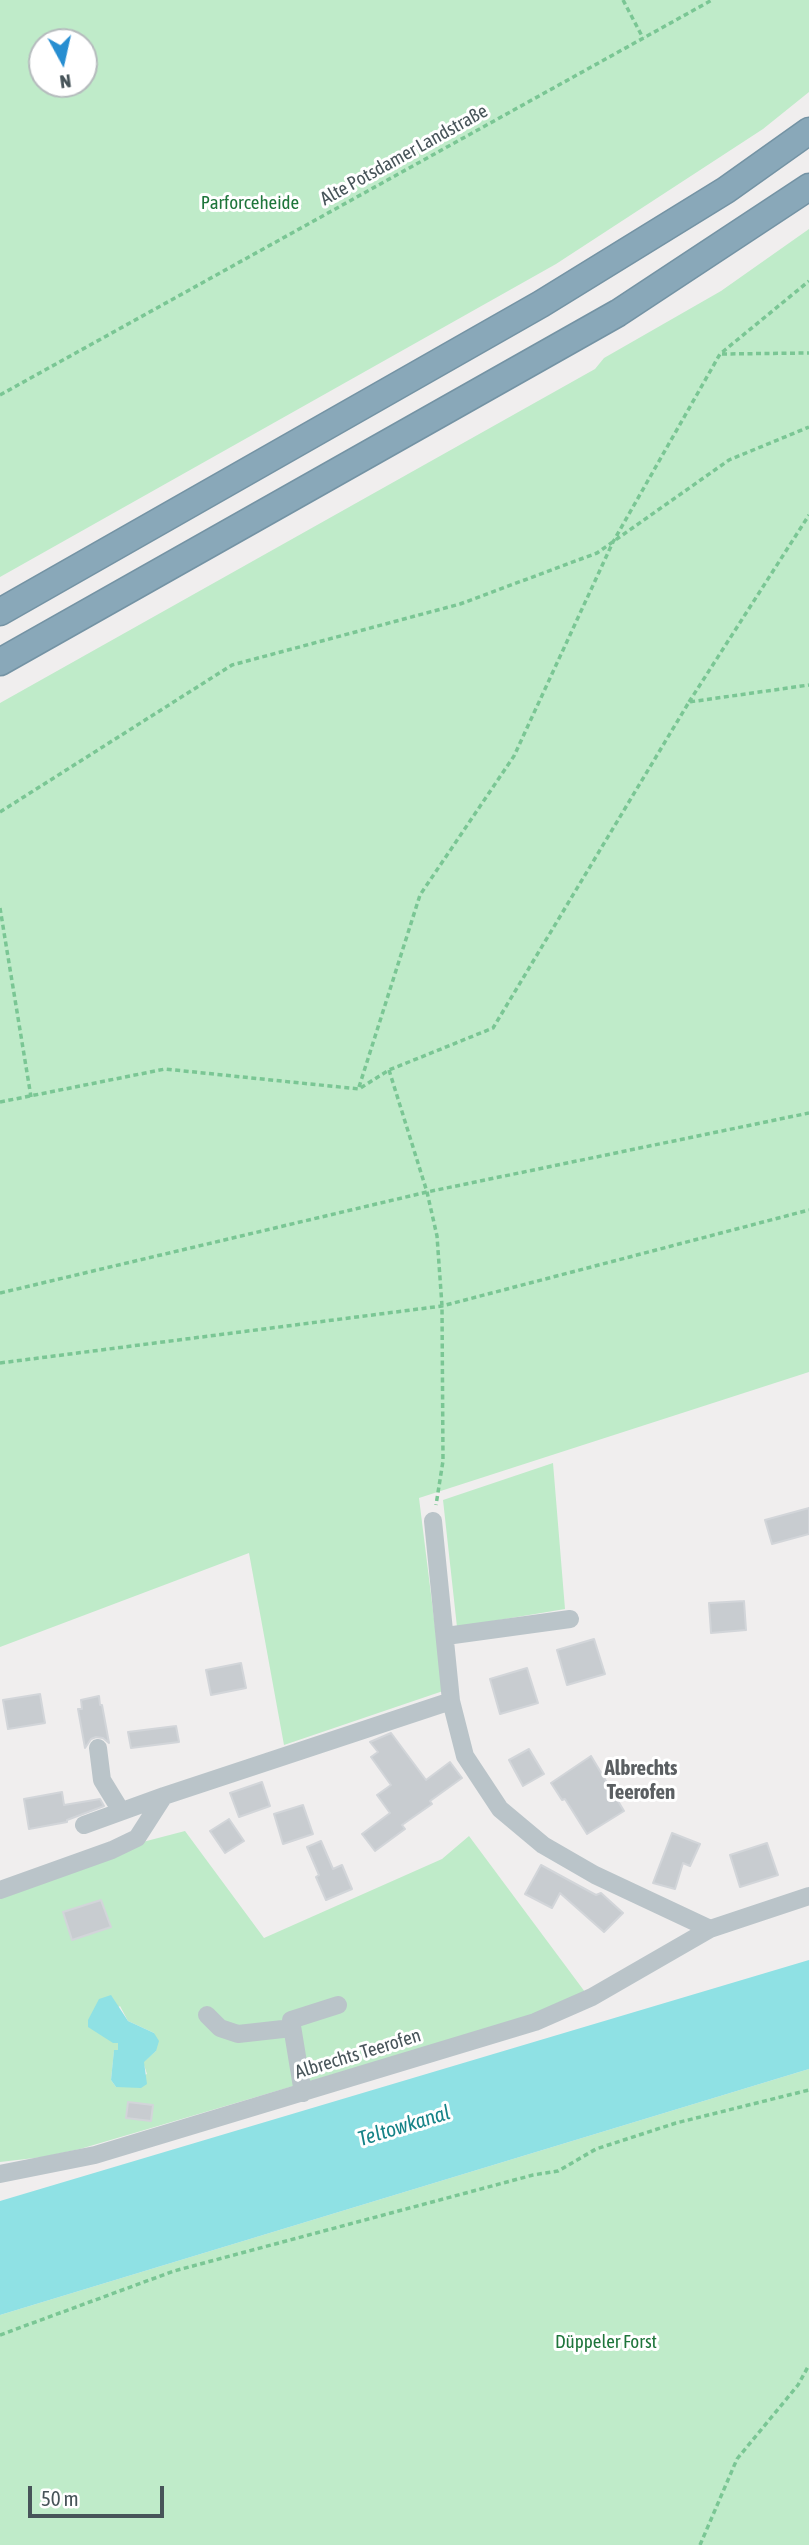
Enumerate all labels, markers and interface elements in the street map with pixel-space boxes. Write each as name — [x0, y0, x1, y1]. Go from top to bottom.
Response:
north arrow — [28, 28, 98, 98]
text: N — [59, 70, 73, 93]
street label: Alte Potsdamer Landstraße — [316, 100, 492, 210]
park label: Parforceheide — [201, 192, 299, 214]
district label: Albrechts Teerofen — [605, 1755, 677, 1805]
street label: Albrechts Teerofen — [292, 2024, 424, 2084]
water label: Teltowkanal — [355, 2100, 453, 2152]
park label: Düppeler Forst — [555, 2331, 657, 2353]
scale bar — [32, 2472, 168, 2516]
text: 50 m — [41, 2486, 79, 2510]

